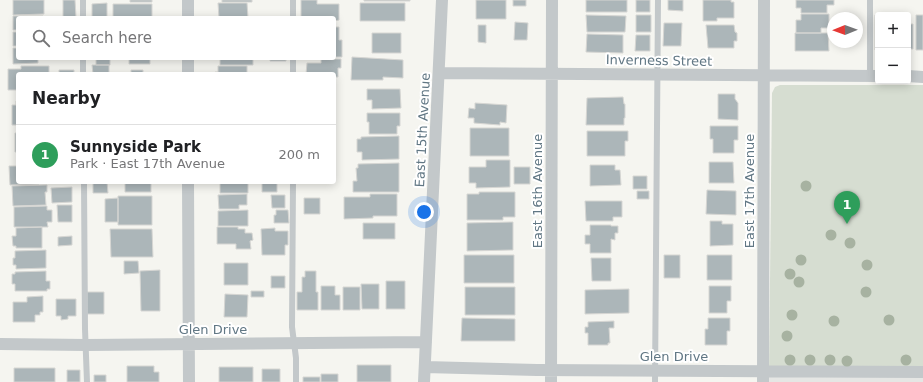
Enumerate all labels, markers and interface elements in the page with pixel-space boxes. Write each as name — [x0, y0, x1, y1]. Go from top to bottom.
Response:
north arrow — [827, 12, 863, 48]
map controls — [875, 12, 911, 84]
button: + — [875, 12, 911, 48]
search box — [16, 16, 336, 60]
icon: search — [30, 27, 52, 49]
text: Search here — [62, 29, 152, 47]
button: − — [875, 48, 911, 84]
street label: Inverness Street — [606, 52, 712, 69]
street label: East 15th Avenue — [412, 72, 433, 188]
text: Nearby — [32, 88, 101, 108]
street label: East 16th Avenue — [530, 134, 545, 248]
street label: East 17th Avenue — [742, 134, 757, 248]
text: Sunnyside Park — [70, 138, 201, 156]
text: 1 — [40, 147, 50, 162]
text: 200 m — [278, 147, 320, 162]
text: Park · East 17th Avenue — [70, 156, 225, 171]
pin: 1 — [834, 191, 860, 224]
your location — [414, 202, 434, 222]
street label: Glen Drive — [179, 322, 247, 337]
street label: Glen Drive — [640, 349, 708, 364]

